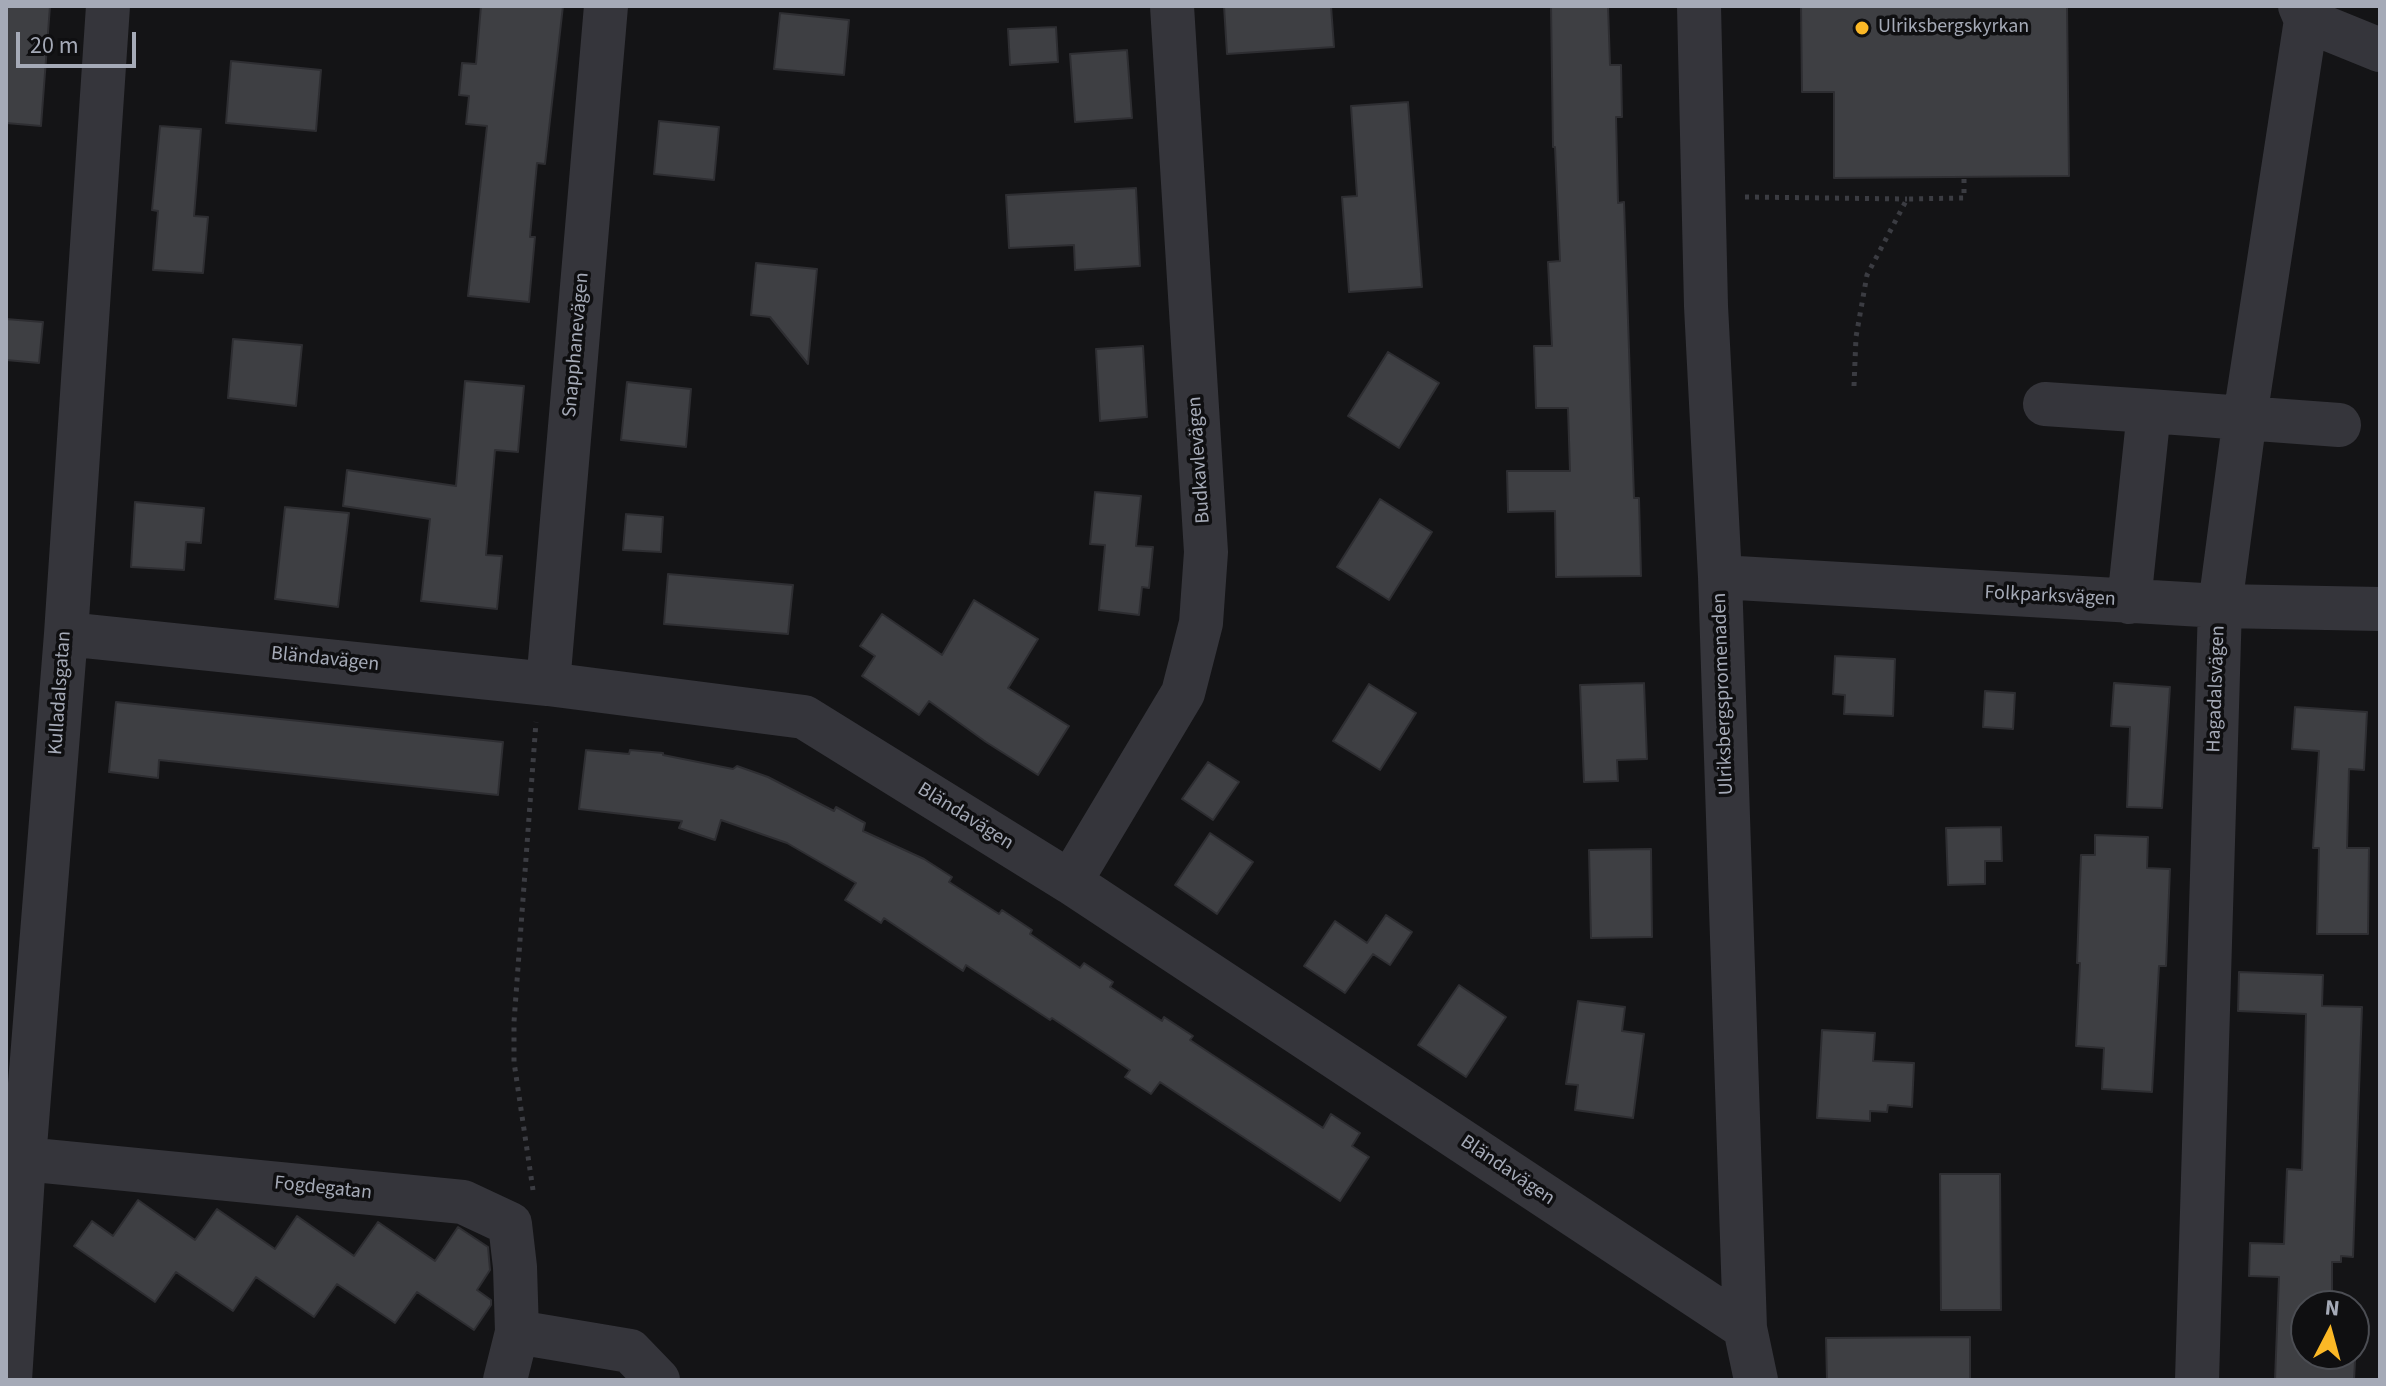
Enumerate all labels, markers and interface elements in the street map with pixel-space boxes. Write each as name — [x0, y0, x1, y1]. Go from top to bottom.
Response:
scale bar — [20, 16, 140, 66]
place label: Ulriksbergskyrkan — [1878, 16, 2029, 40]
marker: Ulriksbergskyrkan — [1853, 19, 1871, 37]
text: 20 m — [30, 28, 79, 63]
street label: Snapphanevägen — [559, 271, 595, 419]
street label: Budkavlevägen — [1184, 395, 1216, 525]
street label: Folkparksvägen — [1984, 582, 2116, 612]
street label: Ulriksbergspromenaden — [1708, 592, 1740, 796]
street label: Hagadalsvägen — [2203, 625, 2231, 753]
street label: Kulladalsgatan — [45, 630, 77, 756]
street label: Bländavägen — [270, 642, 380, 678]
street label: Bländavägen — [913, 778, 1017, 856]
street label: Bländavägen — [1455, 1131, 1559, 1211]
street label: Fogdegatan — [273, 1172, 373, 1206]
north arrow — [2290, 1290, 2370, 1370]
text: N — [2323, 1291, 2341, 1325]

